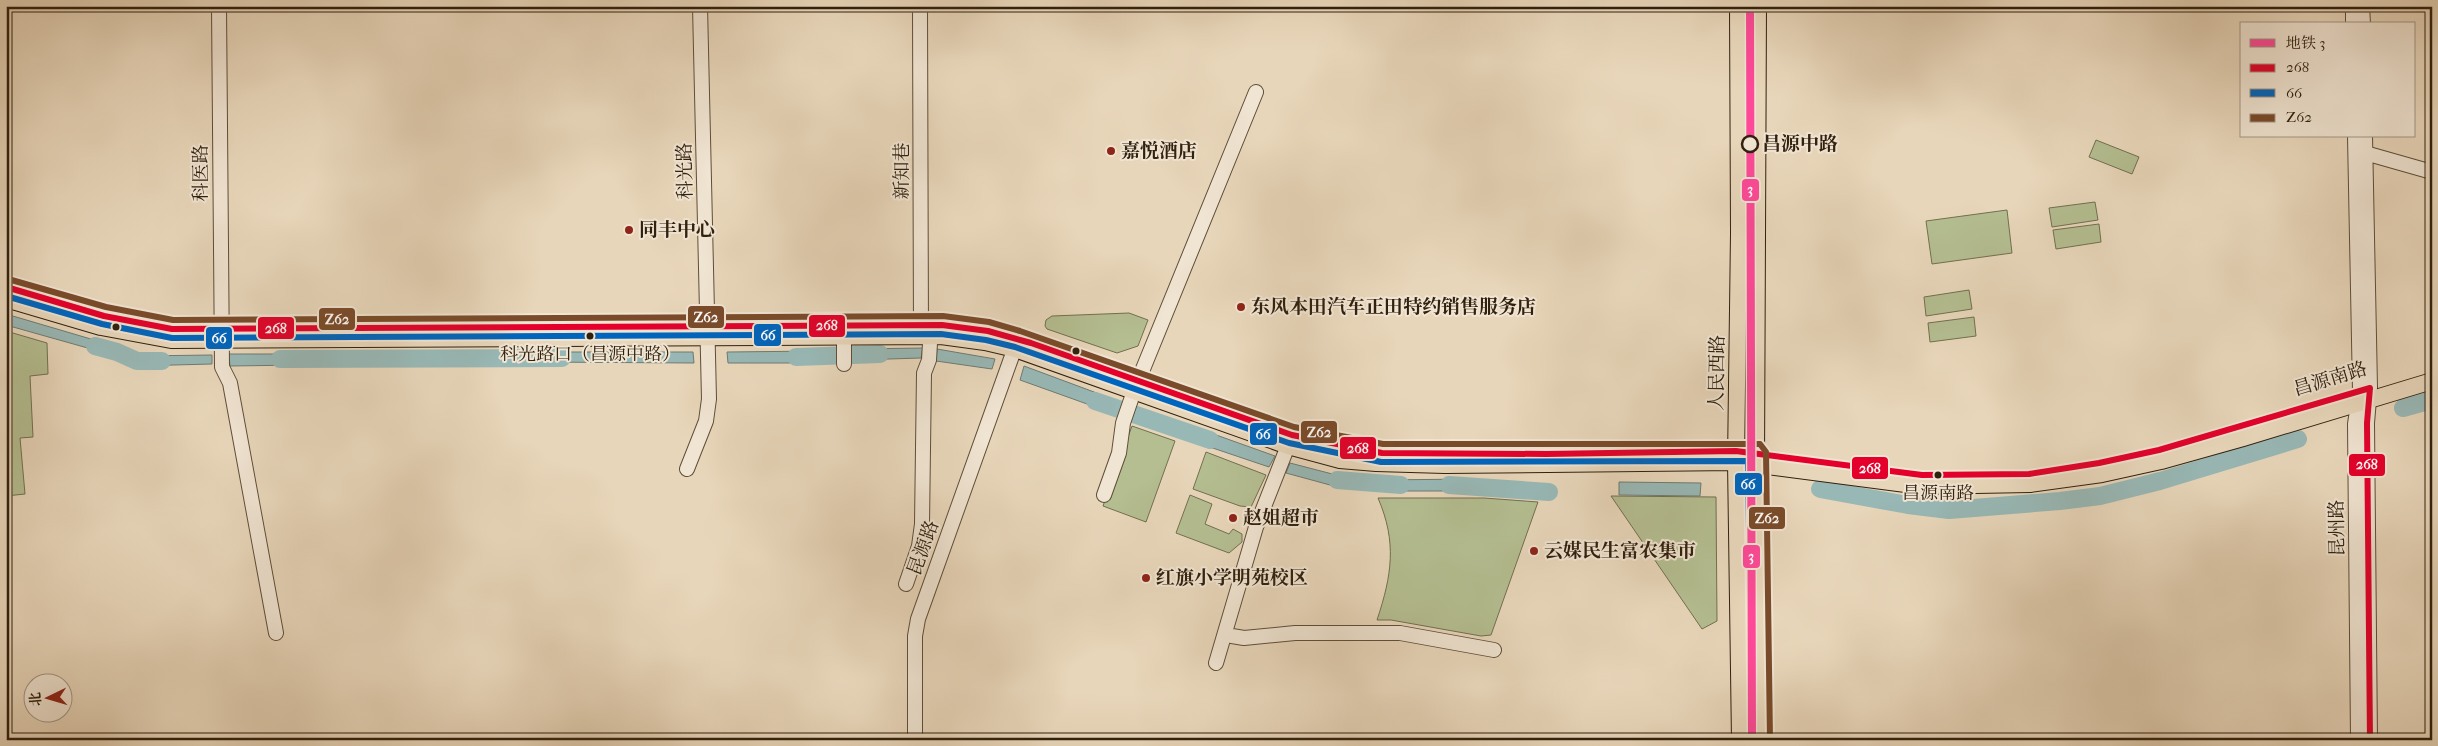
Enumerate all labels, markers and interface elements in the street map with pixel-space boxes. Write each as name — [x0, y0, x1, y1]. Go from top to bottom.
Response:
legend — [2240, 22, 2416, 138]
text: 地铁 3 — [2286, 34, 2325, 52]
text: 268 — [2286, 58, 2309, 76]
text: 66 — [2286, 84, 2303, 102]
text: Z62 — [2286, 108, 2312, 126]
place label: 昌源中路 — [1762, 133, 1838, 155]
marker: 昌源中路 — [1741, 135, 1759, 153]
place label: 嘉悦酒店 — [1121, 140, 1197, 162]
street label: 科光路 — [674, 142, 696, 200]
street label: 新知巷 — [891, 142, 913, 200]
street label: 科医路 — [190, 144, 212, 202]
marker: 嘉悦酒店 — [1105, 145, 1117, 157]
line badge: 3 — [1741, 178, 1760, 202]
text: 3 — [1747, 181, 1753, 198]
place label: 同丰中心 — [639, 219, 715, 241]
marker: 同丰中心 — [623, 224, 635, 236]
place label: 东风本田汽车正田特约销售服务店 — [1251, 296, 1536, 318]
marker: 东风本田汽车正田特约销售服务店 — [1235, 301, 1247, 313]
line badge: Z62 — [687, 305, 725, 329]
line badge: Z62 — [318, 307, 356, 331]
text: Z62 — [694, 309, 718, 326]
text: Z62 — [325, 311, 349, 328]
line badge: 268 — [808, 314, 846, 338]
line badge: 268 — [257, 316, 295, 340]
text: 268 — [816, 317, 838, 334]
text: 268 — [265, 320, 287, 337]
unlabelled marker — [111, 322, 121, 332]
line badge: 66 — [753, 323, 782, 347]
line badge: 66 — [205, 326, 233, 350]
text: 66 — [760, 327, 776, 344]
text: 66 — [211, 330, 227, 347]
marker: 科光路口（昌源中路） — [585, 331, 595, 341]
street label: 人民西路 — [1705, 335, 1729, 411]
place label: 科光路口（昌源中路） — [500, 344, 680, 365]
unlabelled marker — [1071, 346, 1081, 356]
street label: 昌源南路 — [2290, 357, 2370, 401]
line badge: Z62 — [1300, 420, 1338, 444]
line badge: 66 — [1249, 422, 1278, 446]
text: Z62 — [1307, 424, 1331, 441]
text: 66 — [1255, 426, 1271, 443]
line badge: 268 — [1339, 436, 1377, 460]
text: 268 — [1347, 440, 1369, 457]
line badge: 268 — [2348, 453, 2386, 477]
line badge: 268 — [1851, 456, 1889, 480]
text: 268 — [2356, 456, 2378, 473]
text: 268 — [1859, 460, 1881, 477]
marker: 昌源南路 — [1933, 470, 1943, 480]
line badge: 66 — [1734, 472, 1763, 496]
text: 66 — [1740, 476, 1756, 493]
place label: 昌源南路 — [1902, 483, 1974, 504]
street label: 昆州路 — [2326, 499, 2348, 557]
line badge: Z62 — [1748, 506, 1786, 530]
place label: 赵姐超市 — [1243, 507, 1319, 529]
text: Z62 — [1755, 510, 1779, 527]
marker: 赵姐超市 — [1227, 512, 1239, 524]
street label: 昆源路 — [903, 517, 943, 579]
place label: 云媒民生富农集市 — [1544, 540, 1696, 562]
line badge: 3 — [1742, 544, 1761, 569]
marker: 云媒民生富农集市 — [1528, 545, 1540, 557]
text: 3 — [1748, 548, 1754, 565]
place label: 红旗小学明苑校区 — [1156, 567, 1308, 589]
marker: 红旗小学明苑校区 — [1140, 572, 1152, 584]
north arrow — [22, 674, 72, 724]
text: 北 — [26, 691, 45, 707]

